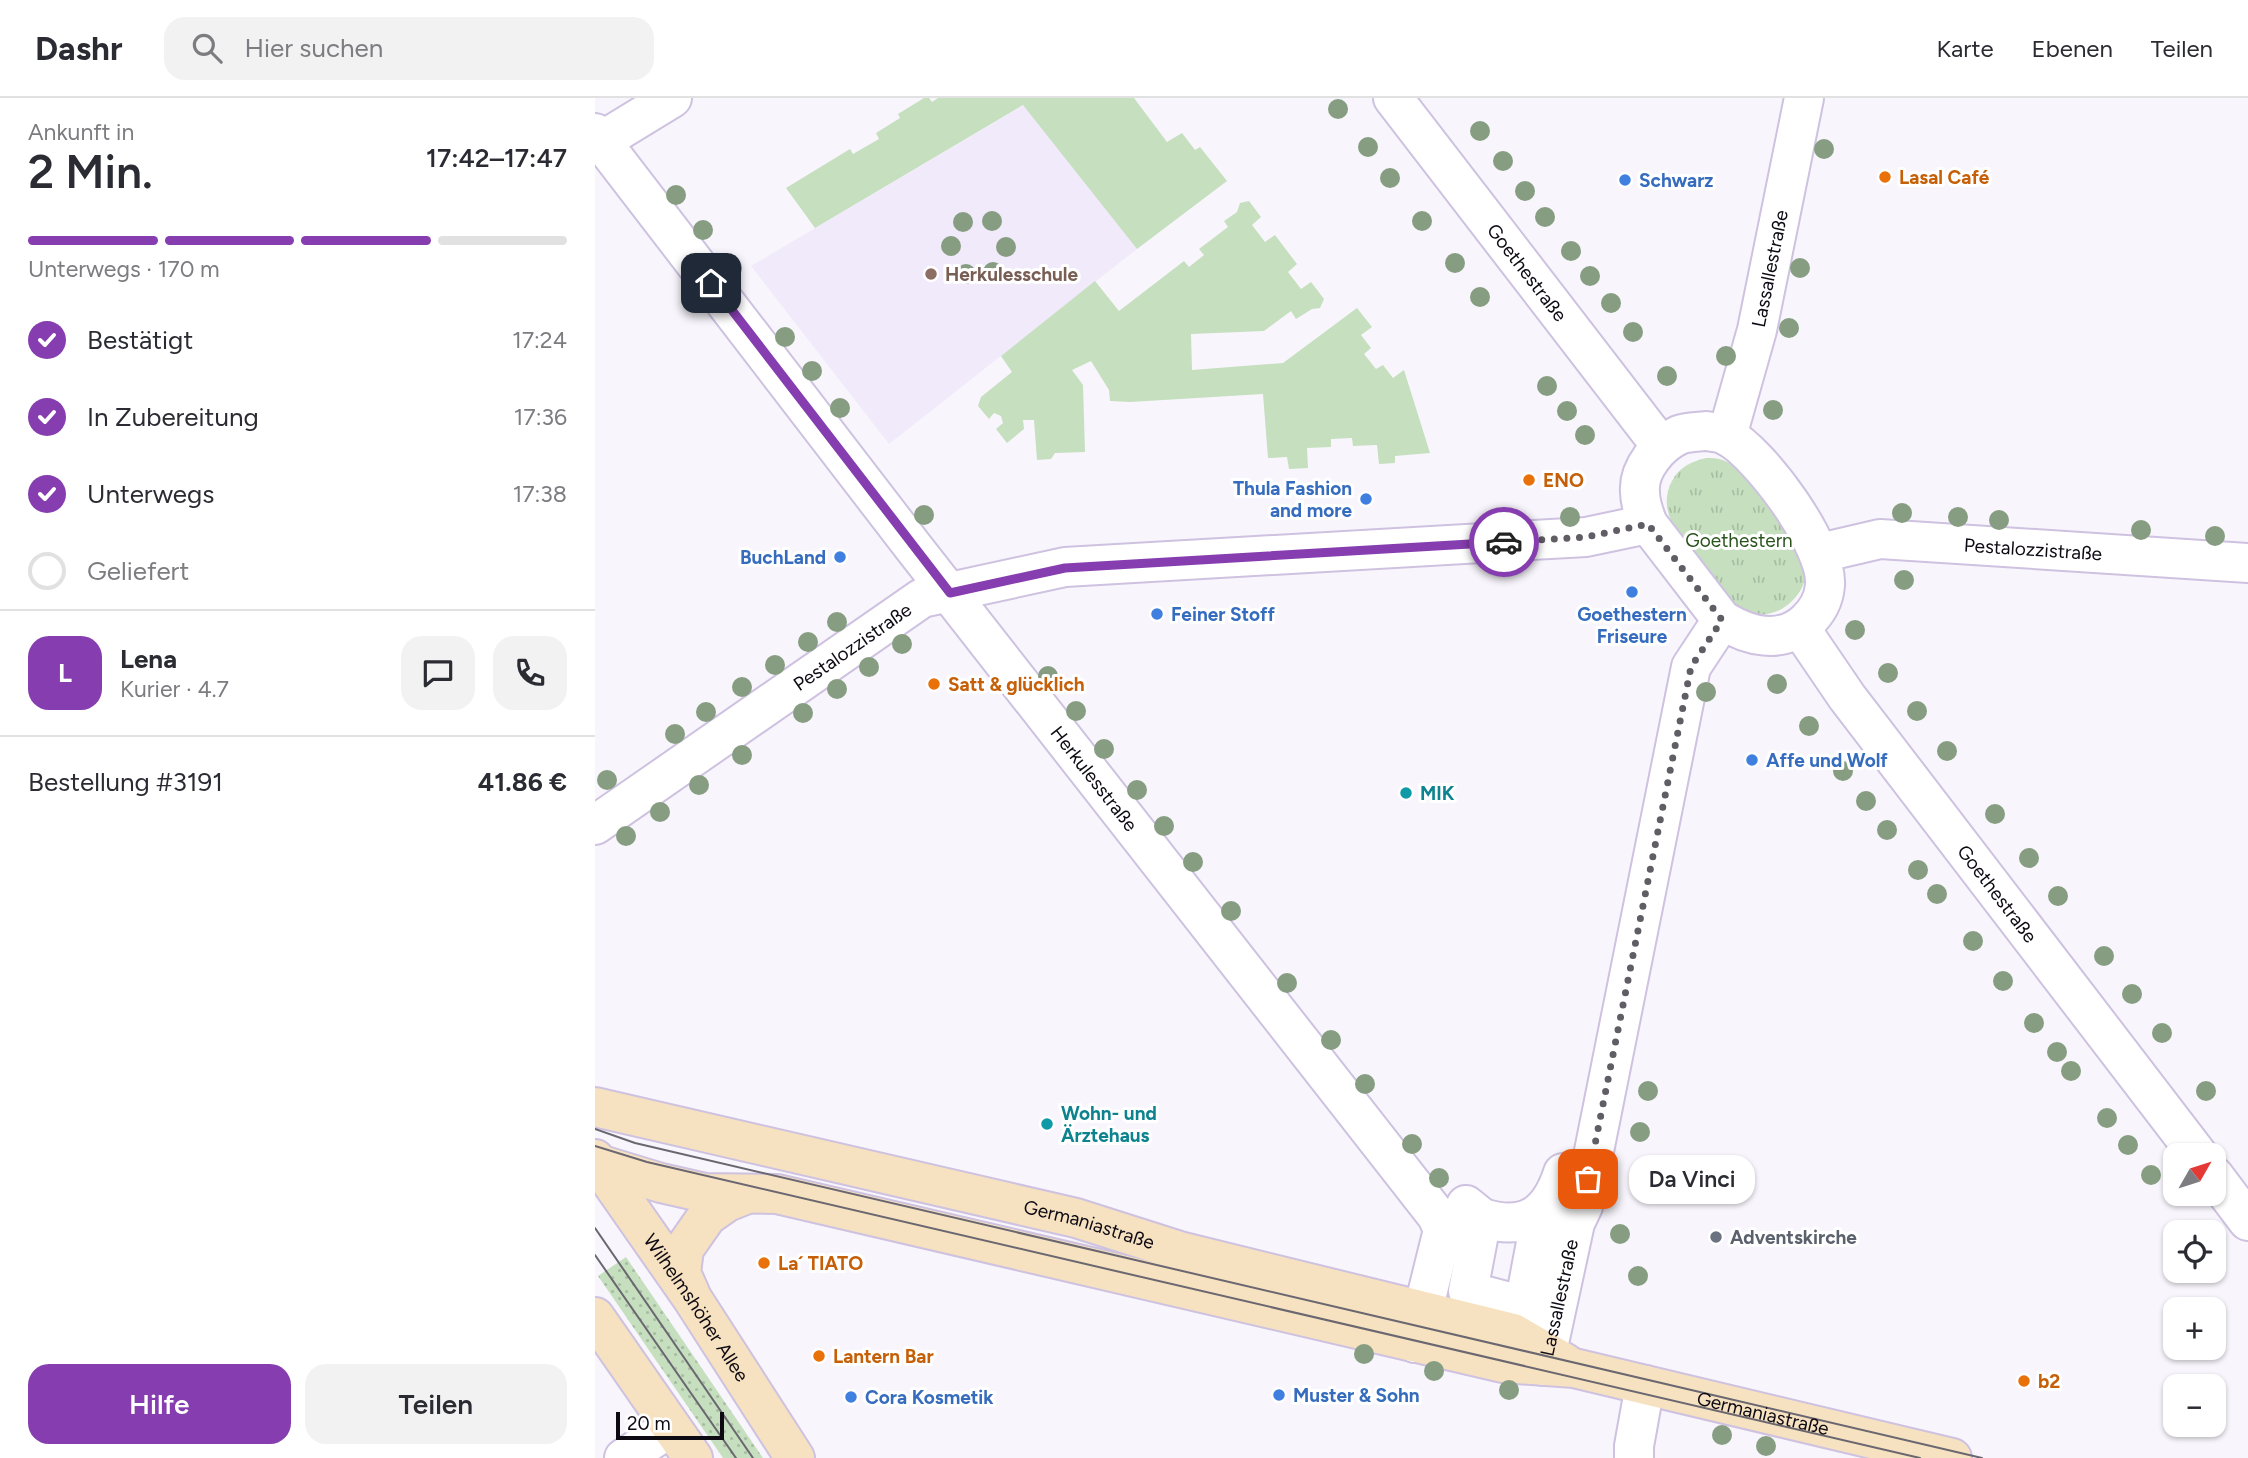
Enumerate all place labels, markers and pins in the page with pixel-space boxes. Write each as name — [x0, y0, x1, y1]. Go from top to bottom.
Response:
place label: Lasal Café — [1899, 166, 1990, 189]
place label: Schwarz — [1639, 169, 1713, 192]
marker: Lasal Café — [1877, 169, 1893, 185]
marker: Schwarz — [1617, 172, 1633, 188]
pin — [681, 253, 741, 313]
place label: Herkulesschule — [945, 263, 1079, 286]
marker: Herkulesschule — [923, 266, 939, 282]
place label: ENO — [1543, 469, 1584, 492]
marker: ENO — [1521, 472, 1537, 488]
place label: Thula Fashion and more — [1233, 477, 1352, 522]
marker: Thula Fashion and more — [1358, 491, 1374, 507]
place label: BuchLand — [740, 546, 826, 569]
marker: BuchLand — [832, 549, 848, 565]
marker: Goethestern Friseure — [1624, 584, 1640, 600]
place label: Feiner Stoff — [1171, 603, 1275, 626]
place label: Goethestern Friseure — [1577, 603, 1687, 648]
marker: Feiner Stoff — [1149, 606, 1165, 622]
place label: Satt & glücklich — [948, 673, 1085, 696]
marker: Satt & glücklich — [926, 676, 942, 692]
place label: Affe und Wolf — [1766, 749, 1888, 772]
marker: Affe und Wolf — [1744, 752, 1760, 768]
place label: MIK — [1420, 782, 1455, 805]
marker: MIK — [1398, 785, 1414, 801]
place label: Wohn- und Ärztehaus — [1061, 1102, 1157, 1147]
marker: Wohn- und Ärztehaus — [1039, 1116, 1055, 1132]
pin — [1558, 1149, 1618, 1209]
callout: Da Vinci — [1630, 1154, 1756, 1204]
place label: Adventskirche — [1730, 1226, 1857, 1249]
marker: Adventskirche — [1708, 1229, 1724, 1245]
place label: La´ TIATO — [778, 1252, 863, 1275]
marker: La´ TIATO — [756, 1255, 772, 1271]
place label: Lantern Bar — [833, 1345, 934, 1368]
marker: Lantern Bar — [811, 1348, 827, 1364]
place label: b2 — [2038, 1370, 2060, 1393]
marker: b2 — [2016, 1373, 2032, 1389]
place label: Muster & Sohn — [1293, 1384, 1420, 1407]
place label: Cora Kosmetik — [865, 1386, 994, 1409]
marker: Muster & Sohn — [1271, 1387, 1287, 1403]
marker: Cora Kosmetik — [843, 1389, 859, 1405]

